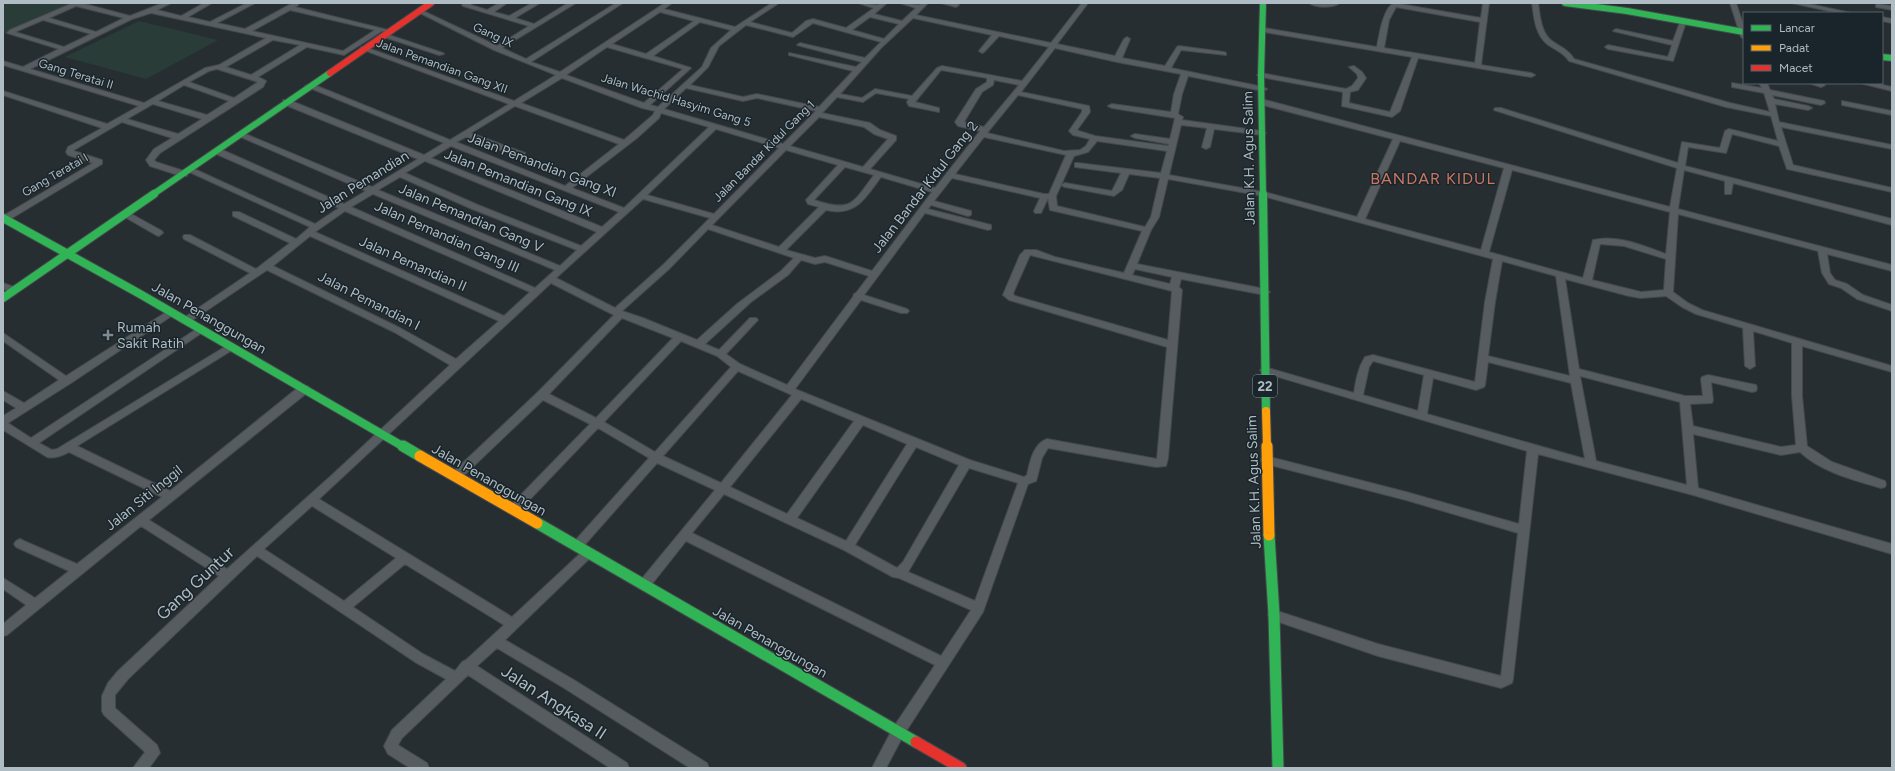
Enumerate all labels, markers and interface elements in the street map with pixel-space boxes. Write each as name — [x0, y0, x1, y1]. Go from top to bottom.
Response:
legend — [1743, 12, 1883, 84]
street label: Gang IX — [471, 20, 516, 51]
text: Lancar — [1779, 21, 1815, 35]
street label: Jalan Pemandian Gang XII — [375, 36, 509, 96]
text: Padat — [1779, 41, 1810, 55]
street label: Gang Teratai II — [37, 56, 115, 92]
text: Macet — [1779, 61, 1813, 75]
street label: Jalan Wachid Hasyim Gang 5 — [600, 71, 753, 129]
street label: Jalan K.H. Agus Salim — [1239, 91, 1259, 225]
street label: Jalan Bandar Kidul Gang 1 — [710, 97, 818, 205]
street label: Jalan Bandar Kidul Gang 2 — [868, 118, 982, 256]
street label: Jalan Pemandian Gang XI — [465, 129, 619, 201]
street label: Jalan Pemandian Gang IX — [442, 146, 595, 221]
street label: Jalan Pemandian — [314, 147, 412, 217]
street label: Gang Teratai I — [19, 150, 91, 200]
district label: BANDAR KIDUL — [1370, 169, 1496, 188]
street label: Jalan Pemandian Gang V — [396, 180, 546, 256]
street label: Jalan Pemandian Gang III — [372, 197, 522, 277]
street label: Jalan Pemandian II — [357, 233, 469, 295]
street label: Jalan Pemandian I — [315, 268, 423, 334]
street label: Jalan Penanggungan — [149, 278, 269, 358]
place label: Rumah Sakit Ratih — [117, 319, 184, 352]
marker: Rumah Sakit Ratih — [102, 329, 114, 341]
road number: 22 — [1253, 375, 1277, 397]
street label: Jalan K.H. Agus Salim — [1243, 415, 1265, 549]
street label: Jalan Penanggungan — [429, 440, 549, 520]
street label: Jalan Siti Inggil — [102, 462, 186, 534]
street label: Gang Guntur — [152, 542, 238, 624]
street label: Jalan Penanggungan — [710, 602, 830, 682]
street label: Jalan Angkasa II — [498, 661, 610, 743]

